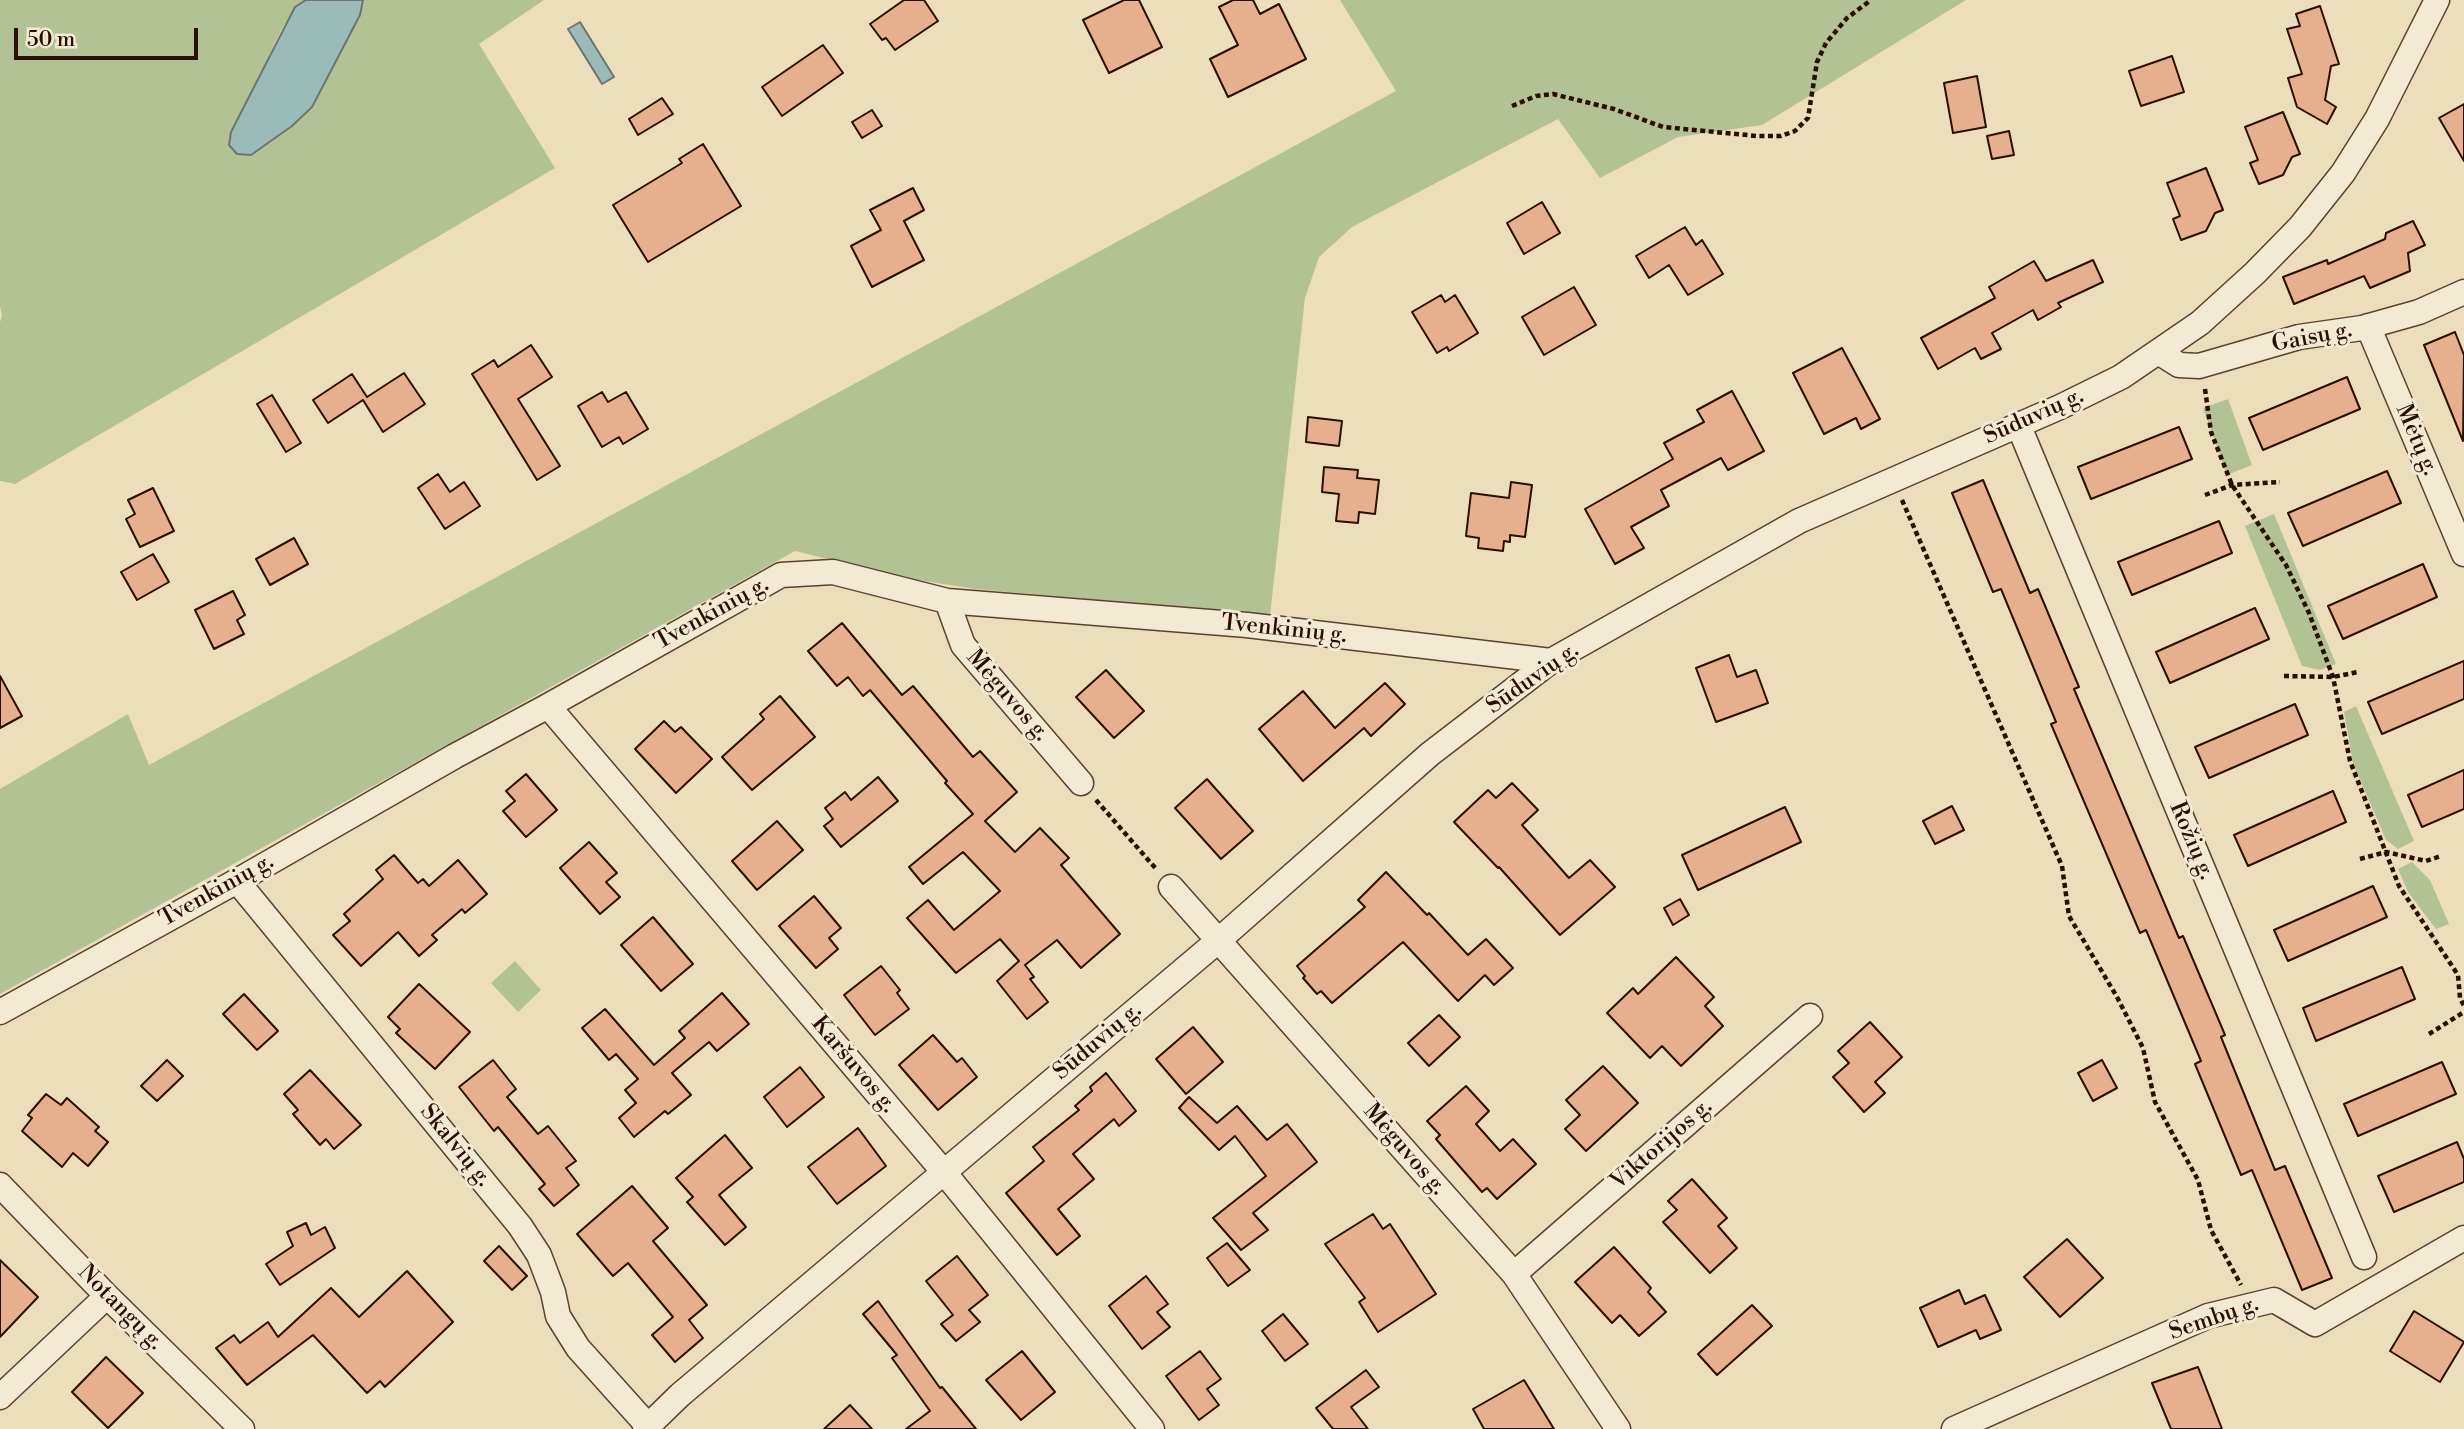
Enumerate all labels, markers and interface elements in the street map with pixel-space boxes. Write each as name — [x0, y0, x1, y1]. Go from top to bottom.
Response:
scale bar — [18, 14, 201, 58]
text: 50 m — [27, 27, 75, 53]
street label: Gaisų g. — [2270, 317, 2354, 359]
street label: Sūduvių g. — [1980, 383, 2088, 451]
street label: Mėtų g. — [2389, 400, 2443, 480]
street label: Tvenkinių g. — [650, 571, 774, 657]
street label: Tvenkinių g. — [1220, 610, 1348, 650]
street label: Sūduvių g. — [1482, 637, 1584, 721]
street label: Mėguvos g. — [960, 645, 1054, 747]
street label: Rožių g. — [2162, 798, 2220, 884]
street label: Tvenkinių g. — [155, 848, 279, 934]
street label: Sūduvių g. — [1048, 997, 1148, 1087]
street label: Karšuvos g. — [805, 1011, 901, 1119]
street label: Viktorijos g. — [1606, 1094, 1718, 1196]
street label: Skalvių g. — [413, 1099, 497, 1193]
street label: Mėguvos g. — [1357, 1099, 1451, 1201]
street label: Notangų g. — [71, 1259, 169, 1357]
street label: Sembų g. — [2166, 1291, 2262, 1347]

